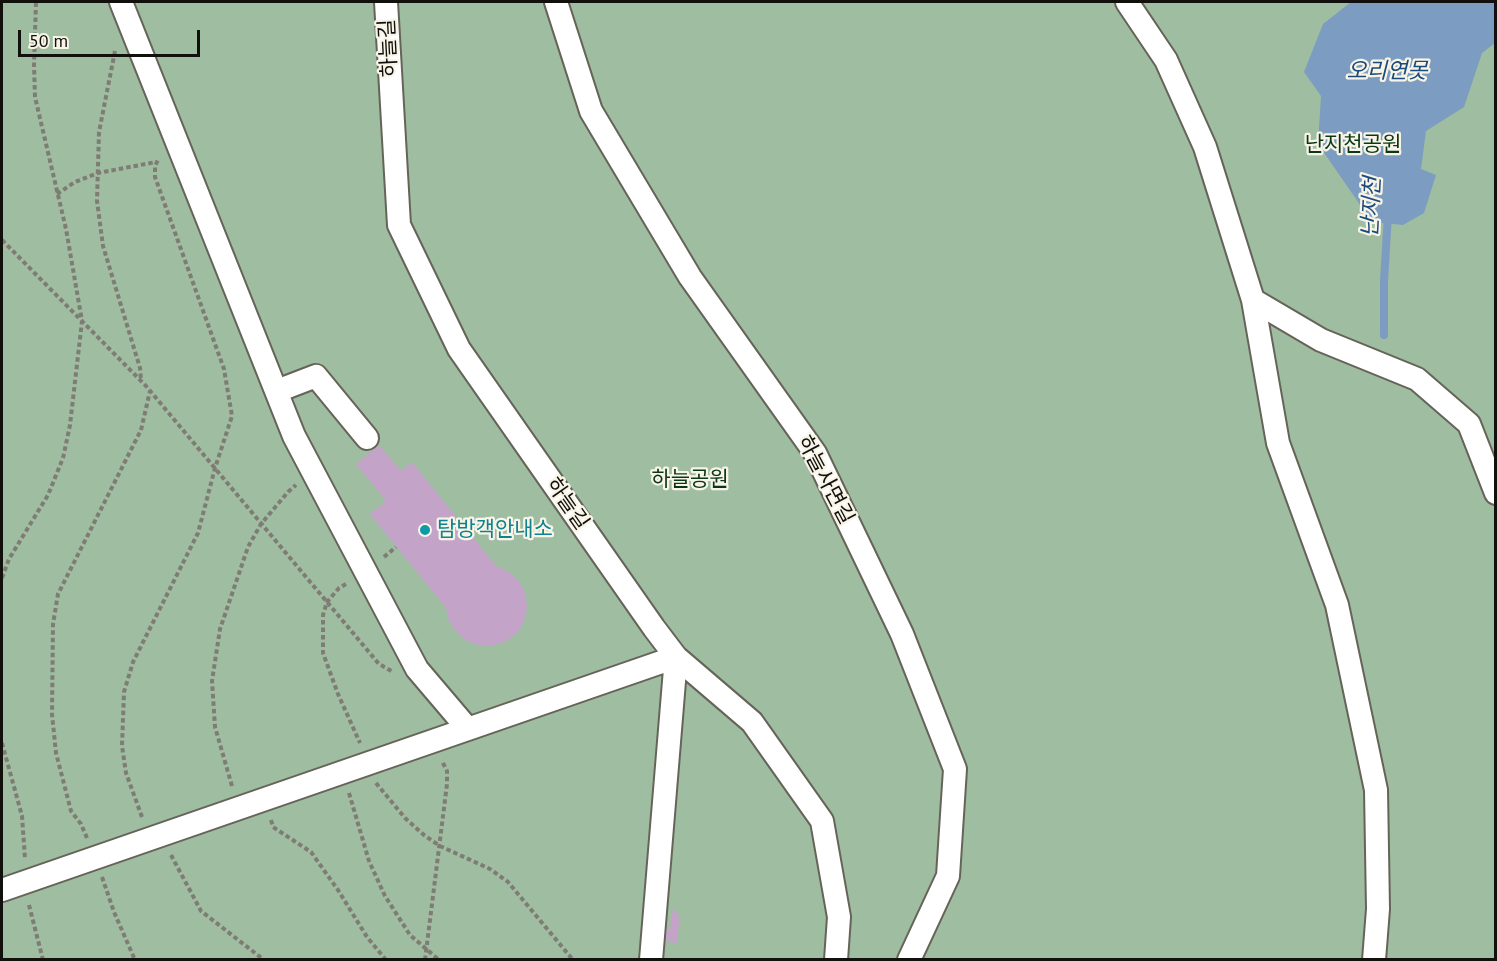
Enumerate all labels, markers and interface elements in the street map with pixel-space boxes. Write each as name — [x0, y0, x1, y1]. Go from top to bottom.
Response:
scale bar — [21, 18, 202, 56]
street label: 하늘길 — [375, 18, 403, 78]
text: 50 m — [29, 29, 68, 52]
water label: 오리연못 — [1347, 59, 1427, 85]
park label: 난지천공원 — [1305, 132, 1401, 158]
water label: 난지천 — [1357, 176, 1387, 238]
street label: 하늘사면길 — [791, 431, 859, 529]
park label: 하늘공원 — [651, 467, 729, 493]
street label: 하늘길 — [540, 473, 594, 535]
place label: 탐방객안내소 — [437, 517, 553, 543]
marker: 탐방객안내소 — [418, 523, 432, 537]

